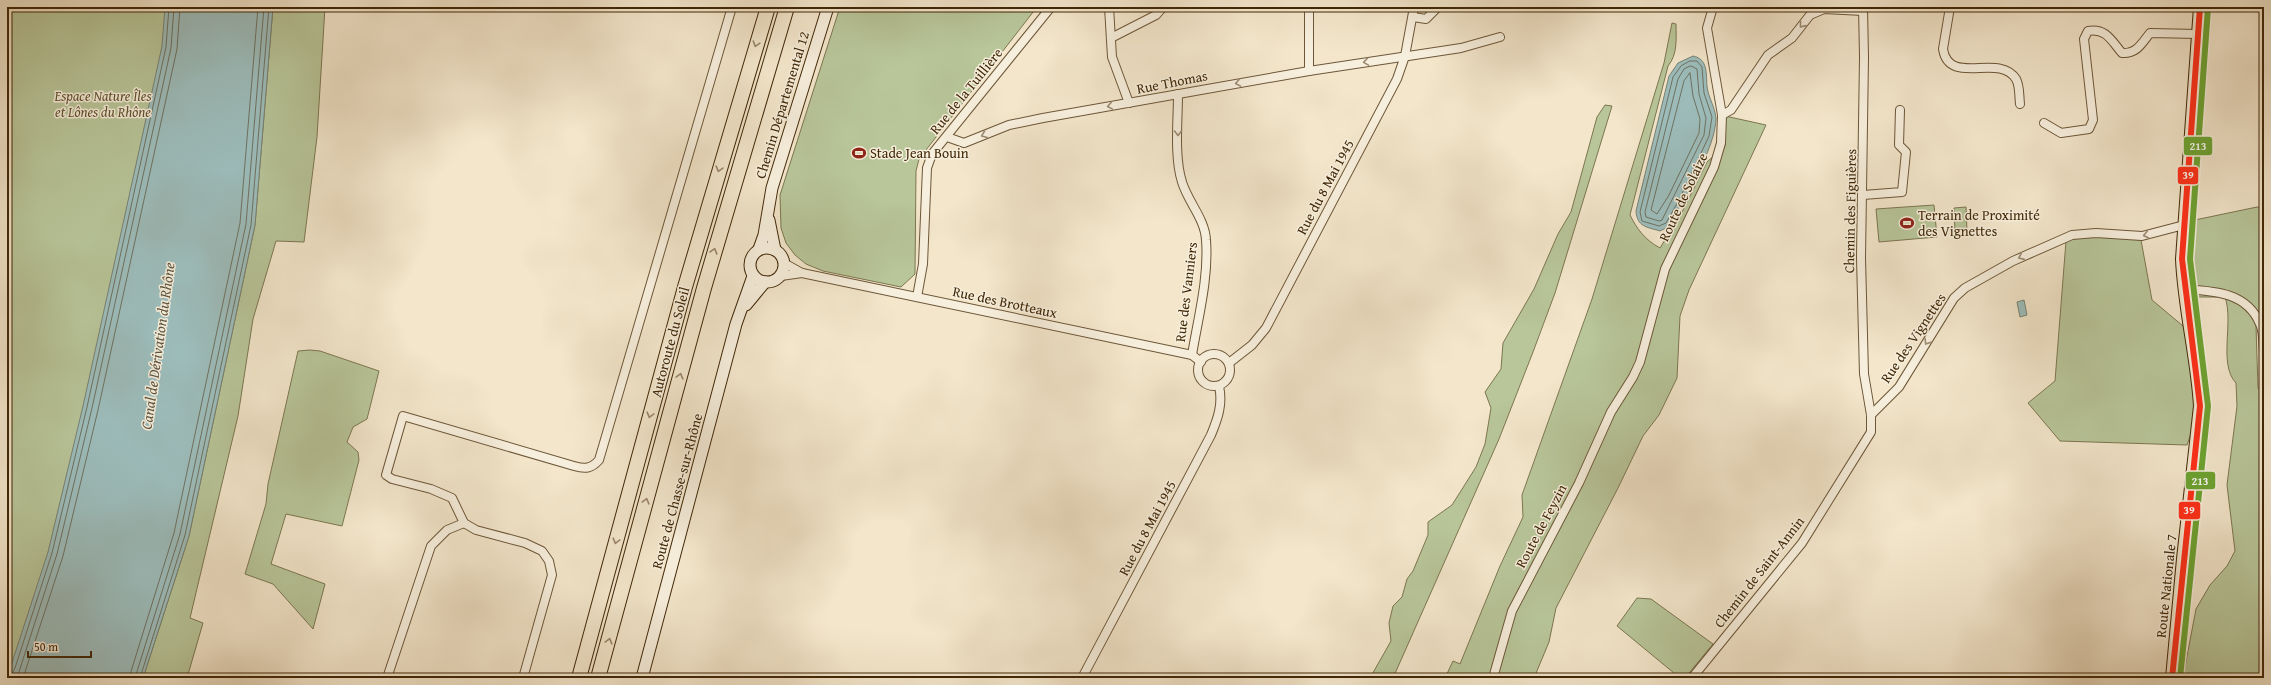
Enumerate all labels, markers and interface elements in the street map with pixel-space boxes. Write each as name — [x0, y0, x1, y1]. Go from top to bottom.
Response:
one-way arrow — [1799, 20, 1806, 27]
street label: Chemin Départemental 12 — [750, 29, 814, 181]
one-way arrow — [753, 41, 761, 48]
street label: Rue de la Tuillière — [925, 43, 1007, 138]
one-way arrow — [1363, 57, 1369, 66]
street label: Rue Thomas — [1135, 65, 1209, 99]
one-way arrow — [1235, 78, 1241, 87]
park label: Espace Nature Îles et Lônes du Rhône — [54, 86, 151, 122]
one-way arrow — [1107, 102, 1113, 110]
one-way arrow — [1174, 130, 1182, 136]
one-way arrow — [980, 131, 987, 139]
street label: Rue du 8 Mai 1945 — [1291, 136, 1359, 238]
line badge: 213 — [2183, 136, 2213, 156]
text: 213 — [2189, 138, 2207, 154]
place label: Stade Jean Bouin — [870, 143, 969, 163]
sports icon: Stade Jean Bouin — [851, 145, 867, 161]
street label: Route de Solaize — [1654, 149, 1712, 245]
street label: Chemin des Figuières — [1839, 149, 1861, 273]
one-way arrow — [715, 165, 724, 172]
line badge: 39 — [2177, 166, 2199, 185]
text: 39 — [2182, 167, 2194, 183]
place label: Terrain de Proximité des Vignettes — [1918, 205, 2040, 241]
sports icon: Terrain de Proximité des Vignettes — [1899, 215, 1915, 231]
one-way arrow — [2143, 230, 2149, 238]
street label: Rue des Vanniers — [1170, 241, 1202, 343]
one-way arrow — [710, 247, 718, 254]
one-way arrow — [2018, 252, 2026, 260]
water label: Canal de Dérivation du Rhône — [135, 261, 180, 431]
street label: Rue des Brotteaux — [951, 281, 1060, 323]
street label: Autoroute du Soleil — [646, 285, 694, 399]
street label: Rue des Vignettes — [1875, 289, 1951, 387]
one-way arrow — [1925, 338, 1932, 345]
one-way arrow — [675, 373, 684, 380]
one-way arrow — [646, 411, 655, 418]
street label: Route de Chasse-sur-Rhône — [647, 411, 708, 571]
line badge: 213 — [2185, 471, 2216, 490]
text: 213 — [2191, 473, 2209, 489]
street label: Rue du 8 Mai 1945 — [1113, 477, 1181, 579]
street label: Route de Feyzin — [1511, 480, 1572, 571]
one-way arrow — [641, 498, 650, 505]
line badge: 39 — [2178, 501, 2201, 520]
text: 39 — [2183, 502, 2195, 518]
street label: Chemin de Saint-Annin — [1709, 512, 1809, 632]
street label: Route Nationale 7 — [2151, 533, 2181, 639]
one-way arrow — [613, 538, 621, 544]
scale bar — [28, 633, 91, 659]
one-way arrow — [604, 637, 612, 644]
text: 50 m — [34, 638, 58, 655]

